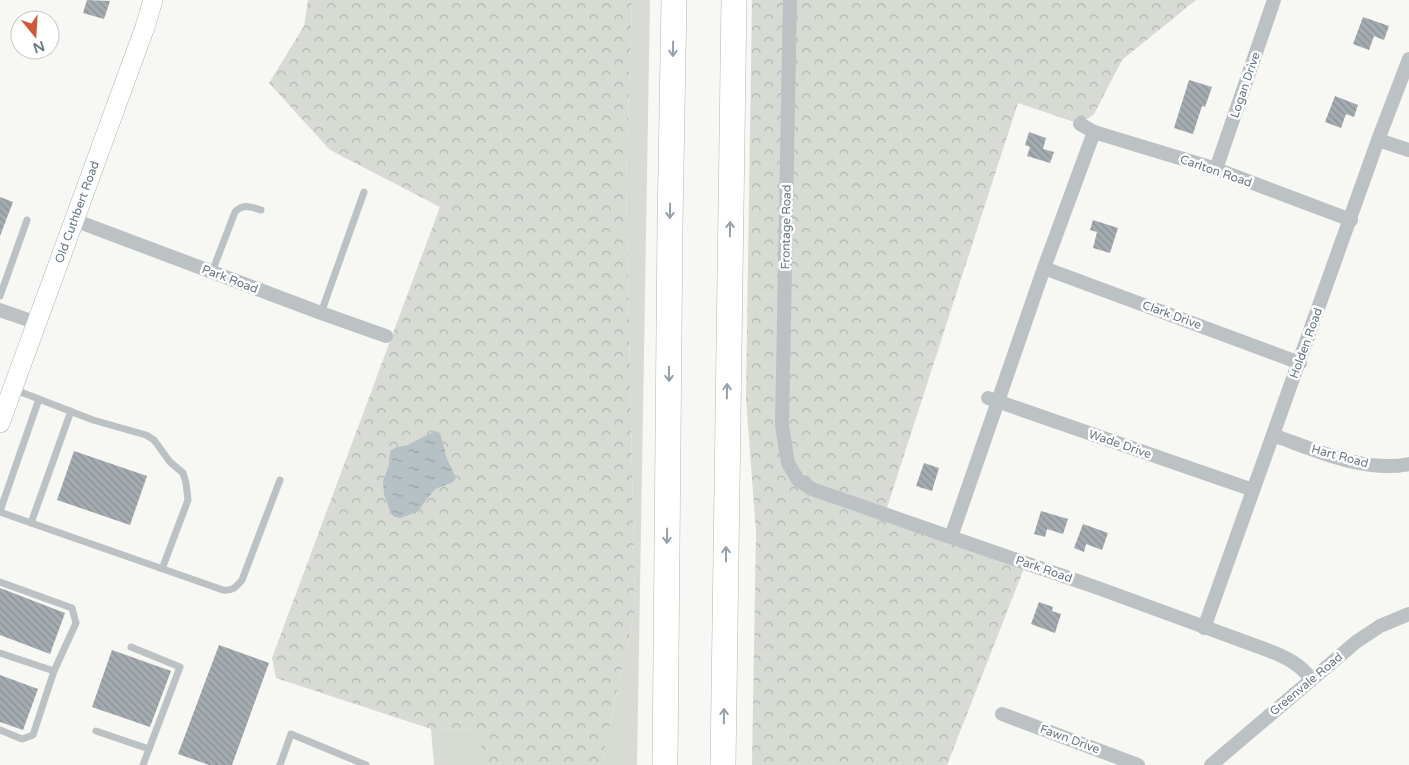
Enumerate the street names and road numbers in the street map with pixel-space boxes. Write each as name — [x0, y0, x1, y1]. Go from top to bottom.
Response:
street label: Logan Drive — [1227, 50, 1263, 120]
street label: Carlton Road — [1178, 152, 1254, 190]
street label: Old Cuthbert Road — [52, 159, 102, 265]
street label: Frontage Road — [778, 184, 794, 270]
street label: Park Road — [200, 262, 260, 296]
street label: Clark Drive — [1141, 298, 1204, 332]
street label: Holden Road — [1287, 306, 1325, 380]
street label: Wade Drive — [1087, 427, 1153, 461]
street label: Hart Road — [1310, 442, 1370, 470]
street label: Park Road — [1014, 553, 1074, 585]
street label: Greenvale Road — [1267, 650, 1345, 718]
street label: Fawn Drive — [1038, 722, 1102, 756]

